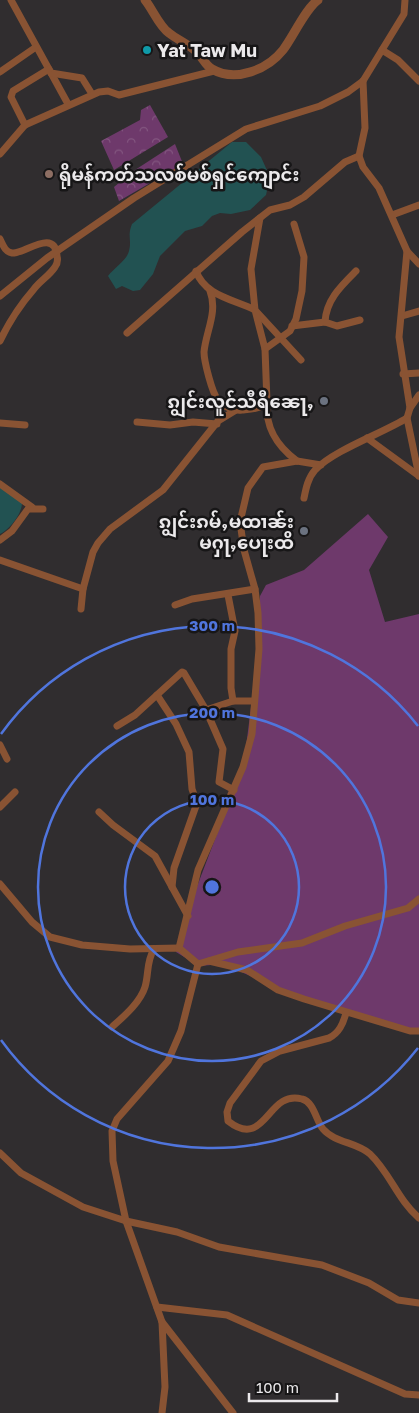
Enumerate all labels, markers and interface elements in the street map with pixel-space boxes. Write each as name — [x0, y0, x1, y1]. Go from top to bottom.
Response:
place label: Yat Taw Mu — [157, 39, 257, 61]
marker: Yat Taw Mu — [141, 44, 153, 56]
place label: ရိုမန်ကတ်သလစ်မစ်ရှင်ကျောင်း — [59, 163, 299, 190]
marker: ရိုမန်ကတ်သလစ်မစ်ရှင်ကျောင်း — [43, 168, 55, 180]
place label: ၵျွင်းလူင်သီရီၼေႃႇ — [168, 390, 314, 418]
marker: ၵျွင်းလူင်သီရီၼေႃႇ — [318, 395, 330, 407]
place label: ၵျွင်းၵမ်ႇမထၢၼ်း မႁႃႇပေႃးထိ — [159, 510, 294, 557]
marker: ၵျွင်းၵမ်ႇမထၢၼ်း မႁႃႇပေႃးထိ — [298, 525, 310, 537]
text: 300 m — [189, 616, 235, 634]
text: 200 m — [189, 703, 235, 721]
text: 100 m — [190, 790, 234, 808]
centre of rings — [203, 878, 221, 896]
scale bar — [249, 1370, 336, 1402]
text: 100 m — [256, 1378, 299, 1396]

